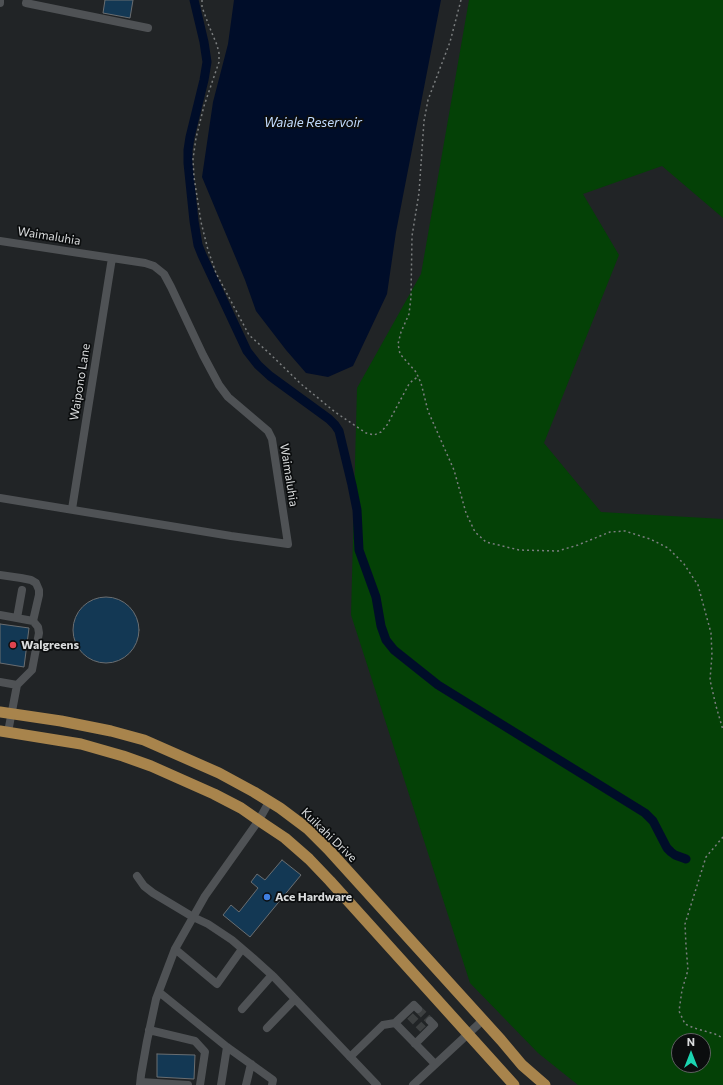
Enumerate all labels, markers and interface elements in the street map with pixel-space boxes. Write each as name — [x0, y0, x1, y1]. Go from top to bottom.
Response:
water label: Waiale Reservoir — [264, 115, 362, 131]
street label: Waimaluhia — [16, 224, 82, 248]
street label: Waipono Lane — [67, 342, 93, 422]
street label: Waimaluhia — [277, 442, 301, 508]
place label: Walgreens — [21, 638, 79, 652]
marker: Walgreens — [8, 640, 18, 650]
street label: Kuikahi Drive — [298, 805, 360, 865]
place label: Ace Hardware — [275, 890, 352, 904]
marker: Ace Hardware — [262, 892, 272, 902]
north arrow — [671, 1033, 711, 1073]
text: N — [687, 1035, 695, 1048]

